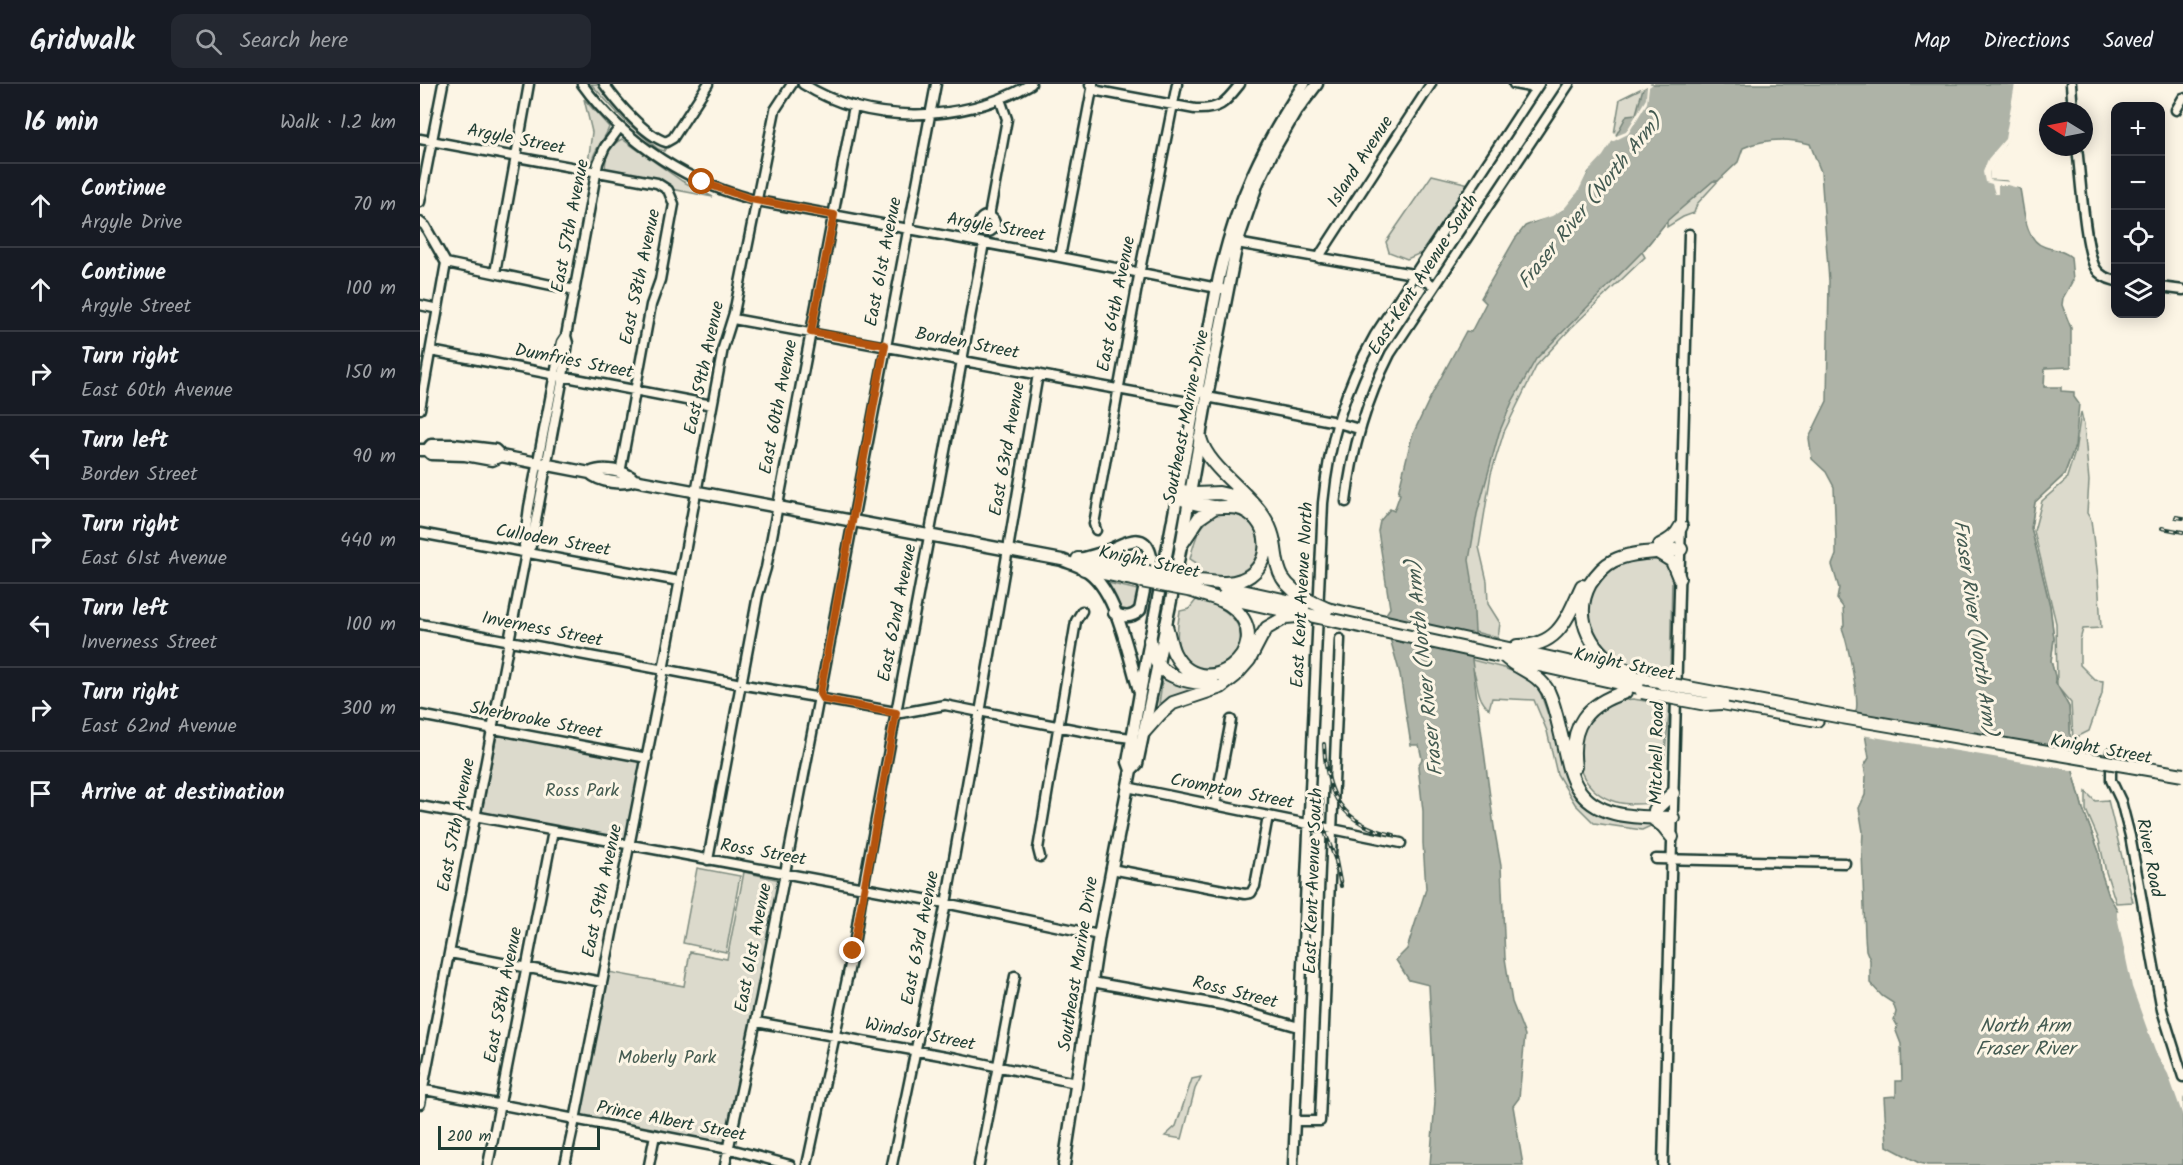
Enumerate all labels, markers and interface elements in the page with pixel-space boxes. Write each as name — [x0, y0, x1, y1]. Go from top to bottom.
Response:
search box — [171, 14, 591, 68]
text: Gridwalk — [30, 19, 135, 64]
text: Search here — [240, 24, 348, 59]
icon: search — [192, 25, 225, 58]
text: Map — [1914, 25, 1950, 58]
text: Directions — [1983, 25, 2070, 58]
text: Saved — [2103, 25, 2153, 58]
text: 16 min — [24, 102, 98, 144]
north arrow — [2039, 102, 2093, 156]
map controls — [2111, 102, 2165, 318]
button: + — [2111, 102, 2165, 156]
water label: Fraser River (North Arm) — [1510, 106, 1673, 297]
text: Walk · 1.2 km — [280, 107, 396, 139]
street label: Island Avenue — [1320, 110, 1402, 214]
street label: Argyle Street — [465, 116, 568, 164]
button: − — [2111, 156, 2165, 210]
street label: East 57th Avenue — [544, 157, 598, 295]
route start — [688, 168, 714, 194]
text: Continue — [81, 172, 166, 207]
icon: ahead — [24, 189, 57, 222]
text: 70 m — [353, 189, 396, 221]
street label: East Kent Avenue South — [1361, 189, 1487, 361]
street label: East 61st Avenue — [857, 195, 911, 329]
street label: Argyle Street — [945, 205, 1048, 251]
street label: East 58th Avenue — [612, 206, 670, 348]
text: Argyle Drive — [81, 207, 182, 239]
button: locate — [2111, 210, 2165, 264]
street label: East 64th Avenue — [1090, 234, 1144, 374]
text: Continue — [81, 256, 166, 291]
button: layers — [2111, 264, 2165, 318]
icon: ahead — [24, 273, 57, 306]
text: 100 m — [346, 273, 396, 305]
text: Argyle Street — [81, 291, 191, 323]
street label: East 59th Avenue — [677, 298, 733, 438]
street label: Borden Street — [913, 320, 1022, 368]
street label: Southeast Marine Drive — [1156, 327, 1218, 507]
street label: Dumfries Street — [512, 336, 637, 388]
street label: East 60th Avenue — [752, 337, 806, 477]
text: Turn right — [81, 340, 179, 375]
icon: right — [24, 357, 57, 390]
text: 150 m — [345, 357, 396, 389]
text: East 60th Avenue — [81, 375, 233, 407]
street label: East 63rd Avenue — [982, 379, 1034, 519]
text: Turn left — [81, 424, 168, 459]
icon: left — [24, 441, 57, 474]
text: 90 m — [352, 441, 396, 473]
text: Borden Street — [81, 459, 198, 491]
street label: East Kent Avenue North — [1284, 501, 1322, 689]
text: Turn right — [81, 508, 179, 543]
street label: Culloden Street — [493, 517, 614, 566]
water label: Fraser River (North Arm) — [1943, 518, 2005, 740]
icon: right — [24, 525, 57, 558]
text: 440 m — [340, 525, 396, 557]
street label: Knight Street — [1096, 538, 1203, 588]
street label: East 62nd Avenue — [870, 541, 926, 685]
text: East 61st Avenue — [81, 543, 227, 575]
water label: Fraser River (North Arm) — [1399, 556, 1453, 778]
text: Turn left — [81, 592, 168, 627]
street label: Inverness Street — [479, 604, 606, 656]
icon: left — [24, 609, 57, 642]
text: 100 m — [346, 609, 396, 641]
text: Inverness Street — [81, 627, 217, 659]
street label: Knight Street — [1571, 640, 1678, 690]
text: Turn right — [81, 676, 179, 711]
icon: right — [24, 693, 57, 726]
text: 300 m — [341, 693, 396, 725]
street label: Sherbrooke Street — [467, 694, 606, 748]
street label: Mitchell Road — [1643, 700, 1673, 805]
text: East 62nd Avenue — [81, 711, 237, 743]
street label: Knight Street — [2048, 727, 2155, 773]
street label: East 57th Avenue — [430, 756, 484, 894]
street label: Crompton Street — [1168, 766, 1297, 818]
text: Arrive at destination — [81, 776, 284, 811]
icon: arrive — [24, 777, 57, 810]
park label: Ross Park — [545, 777, 619, 806]
street label: East Kent Avenue South — [1296, 787, 1332, 975]
street label: River Road — [2127, 816, 2171, 901]
street label: East 59th Avenue — [575, 821, 631, 961]
street label: Ross Street — [718, 831, 809, 875]
street label: East 63rd Avenue — [894, 868, 948, 1008]
street label: Southeast Marine Drive — [1051, 874, 1107, 1054]
street label: East 61st Avenue — [727, 881, 781, 1015]
street label: East 58th Avenue — [477, 924, 531, 1066]
route end — [839, 937, 865, 963]
street label: Ross Street — [1189, 968, 1282, 1018]
street label: Windsor Street — [862, 1010, 979, 1060]
water label: North Arm Fraser River — [1975, 1011, 2079, 1066]
park label: Moberly Park — [618, 1044, 717, 1073]
street label: Prince Albert Street — [594, 1093, 749, 1151]
scale bar — [438, 1123, 600, 1150]
text: 200 m — [447, 1124, 491, 1149]

